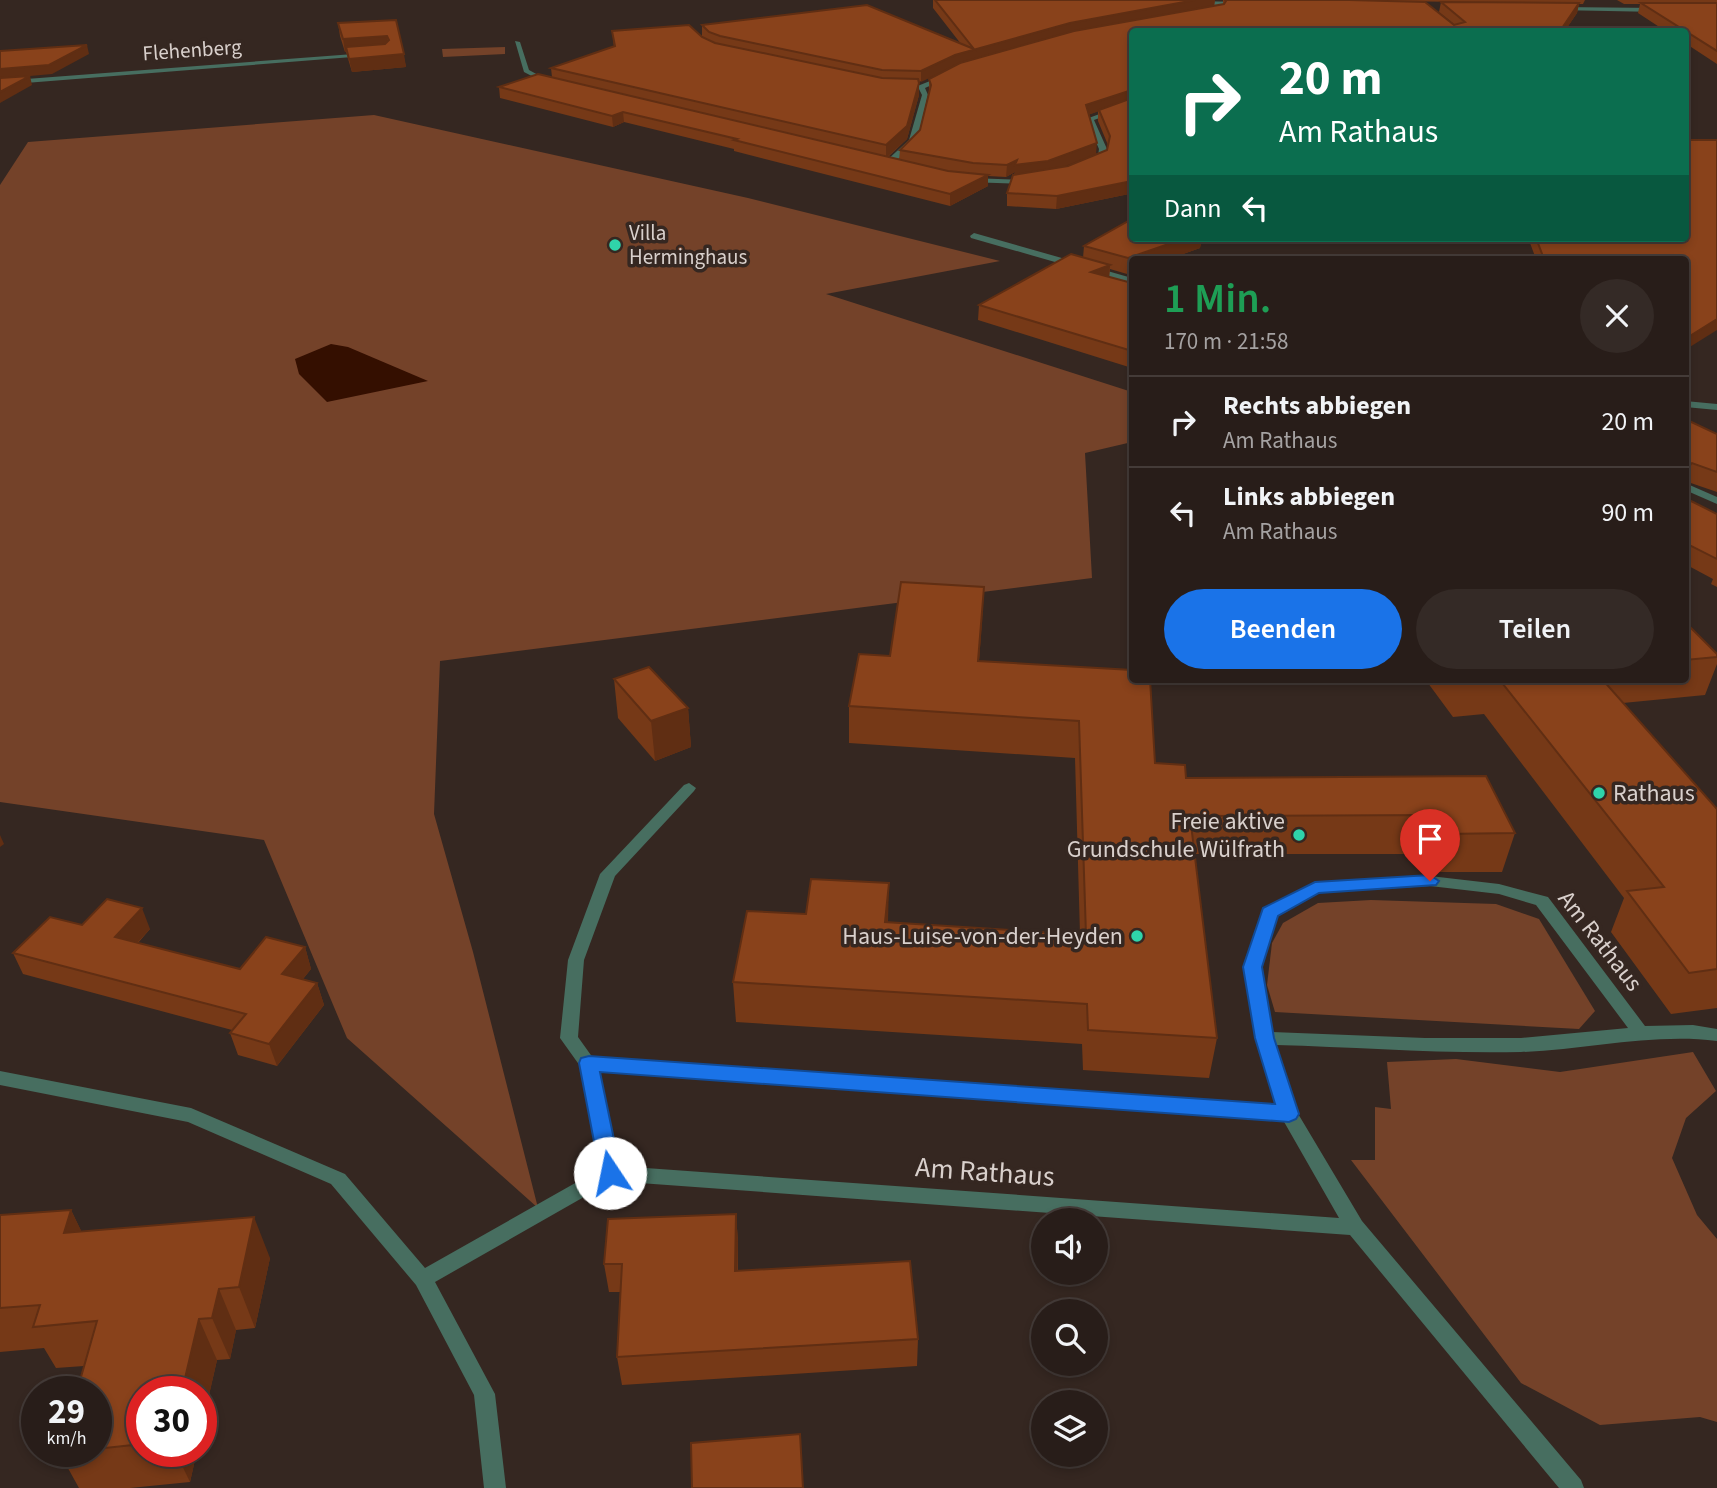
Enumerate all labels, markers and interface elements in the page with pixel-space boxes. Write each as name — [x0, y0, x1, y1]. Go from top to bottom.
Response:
street label: Flehenberg — [141, 32, 243, 68]
text: 20 m — [1279, 44, 1383, 114]
icon: right — [1164, 56, 1255, 147]
text: Am Rathaus — [1279, 109, 1438, 155]
icon: left — [1236, 189, 1274, 227]
text: Dann — [1164, 190, 1222, 227]
place label: Villa Herminghaus — [629, 218, 747, 272]
marker: Villa Herminghaus — [607, 237, 623, 253]
text: 1 Min. — [1164, 269, 1271, 329]
button: close — [1580, 279, 1654, 353]
text: 170 m · 21:58 — [1164, 325, 1288, 358]
text: Rechts abbiegen — [1223, 387, 1411, 424]
icon: right — [1164, 403, 1202, 441]
text: 20 m — [1601, 403, 1654, 440]
text: Am Rathaus — [1223, 424, 1337, 457]
text: Links abbiegen — [1223, 478, 1395, 515]
icon: left — [1164, 494, 1202, 532]
text: 90 m — [1601, 494, 1654, 531]
text: Am Rathaus — [1223, 515, 1337, 548]
button: Beenden — [1164, 589, 1402, 669]
button: Teilen — [1416, 589, 1654, 669]
place label: Rathaus — [1613, 776, 1695, 811]
marker: Rathaus — [1591, 785, 1607, 801]
place label: Freie aktive Grundschule Wülfrath — [1067, 804, 1285, 867]
pin — [1400, 809, 1460, 881]
icon: arrive — [1411, 820, 1449, 858]
marker: Freie aktive Grundschule Wülfrath — [1291, 827, 1307, 843]
street label: Am Rathaus — [1549, 883, 1651, 999]
place label: Haus-Luise-von-der-Heyden — [842, 919, 1123, 954]
marker: Haus-Luise-von-der-Heyden — [1129, 928, 1145, 944]
position arrow — [573, 1136, 647, 1210]
street label: Am Rathaus — [914, 1147, 1056, 1197]
map controls — [1031, 1208, 1108, 1467]
button: sound — [1031, 1208, 1108, 1285]
button: search — [1031, 1299, 1108, 1376]
speed limit sign: 30 — [126, 1376, 217, 1467]
text: 29 — [48, 1387, 85, 1437]
button: layers — [1031, 1390, 1108, 1467]
text: km/h — [47, 1426, 86, 1451]

